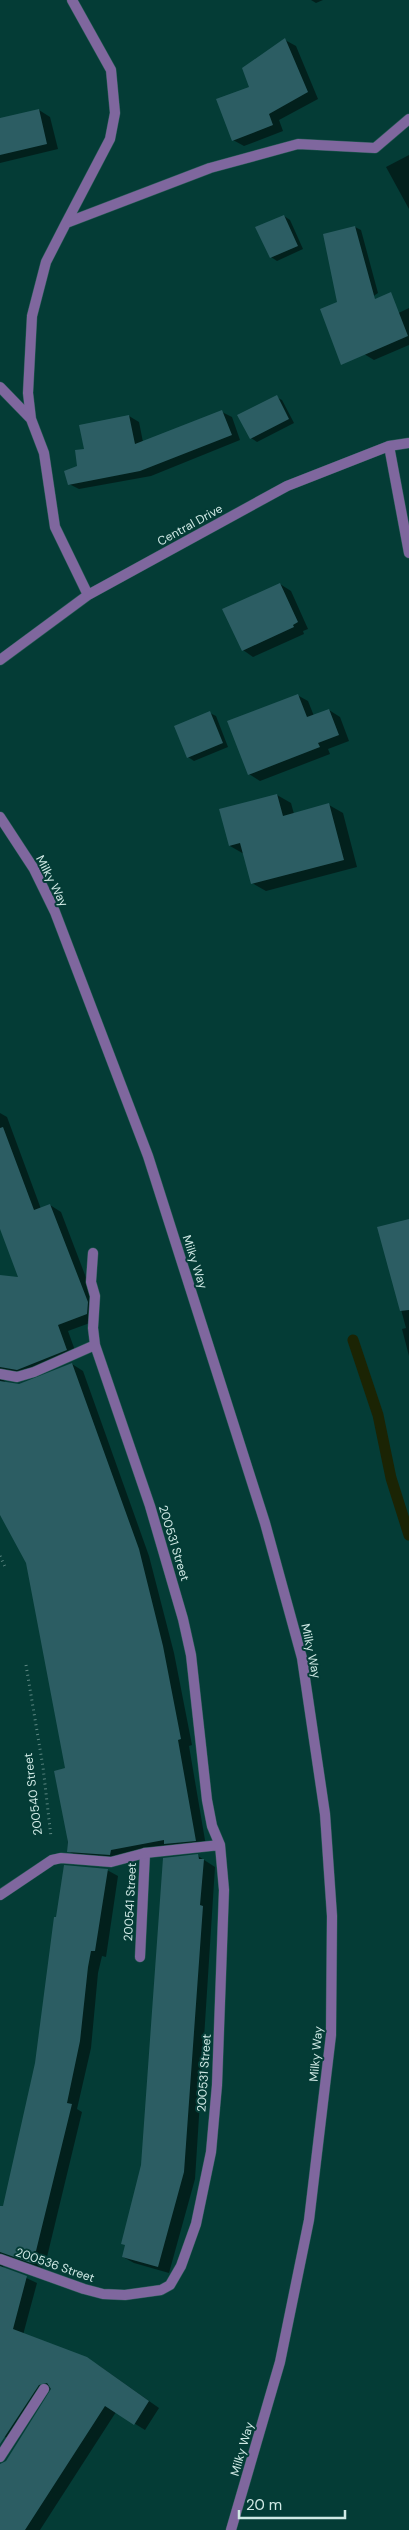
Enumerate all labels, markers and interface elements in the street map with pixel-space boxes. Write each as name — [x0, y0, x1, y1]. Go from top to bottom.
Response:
street label: Central Drive — [155, 500, 226, 550]
street label: Milky Way — [32, 853, 72, 910]
street label: Milky Way — [179, 1233, 211, 1291]
street label: 200531 Street — [155, 1503, 193, 1583]
street label: Milky Way — [297, 1622, 325, 1680]
street label: 200540 Street — [20, 1751, 46, 1836]
street label: 200541 Street — [120, 1862, 140, 1942]
street label: Milky Way — [306, 2025, 326, 2082]
street label: 200531 Street — [193, 2033, 215, 2113]
street label: 200536 Street — [13, 2244, 97, 2286]
street label: Milky Way — [227, 2420, 257, 2478]
scale bar — [239, 2488, 345, 2520]
text: 20 m — [246, 2495, 282, 2515]

